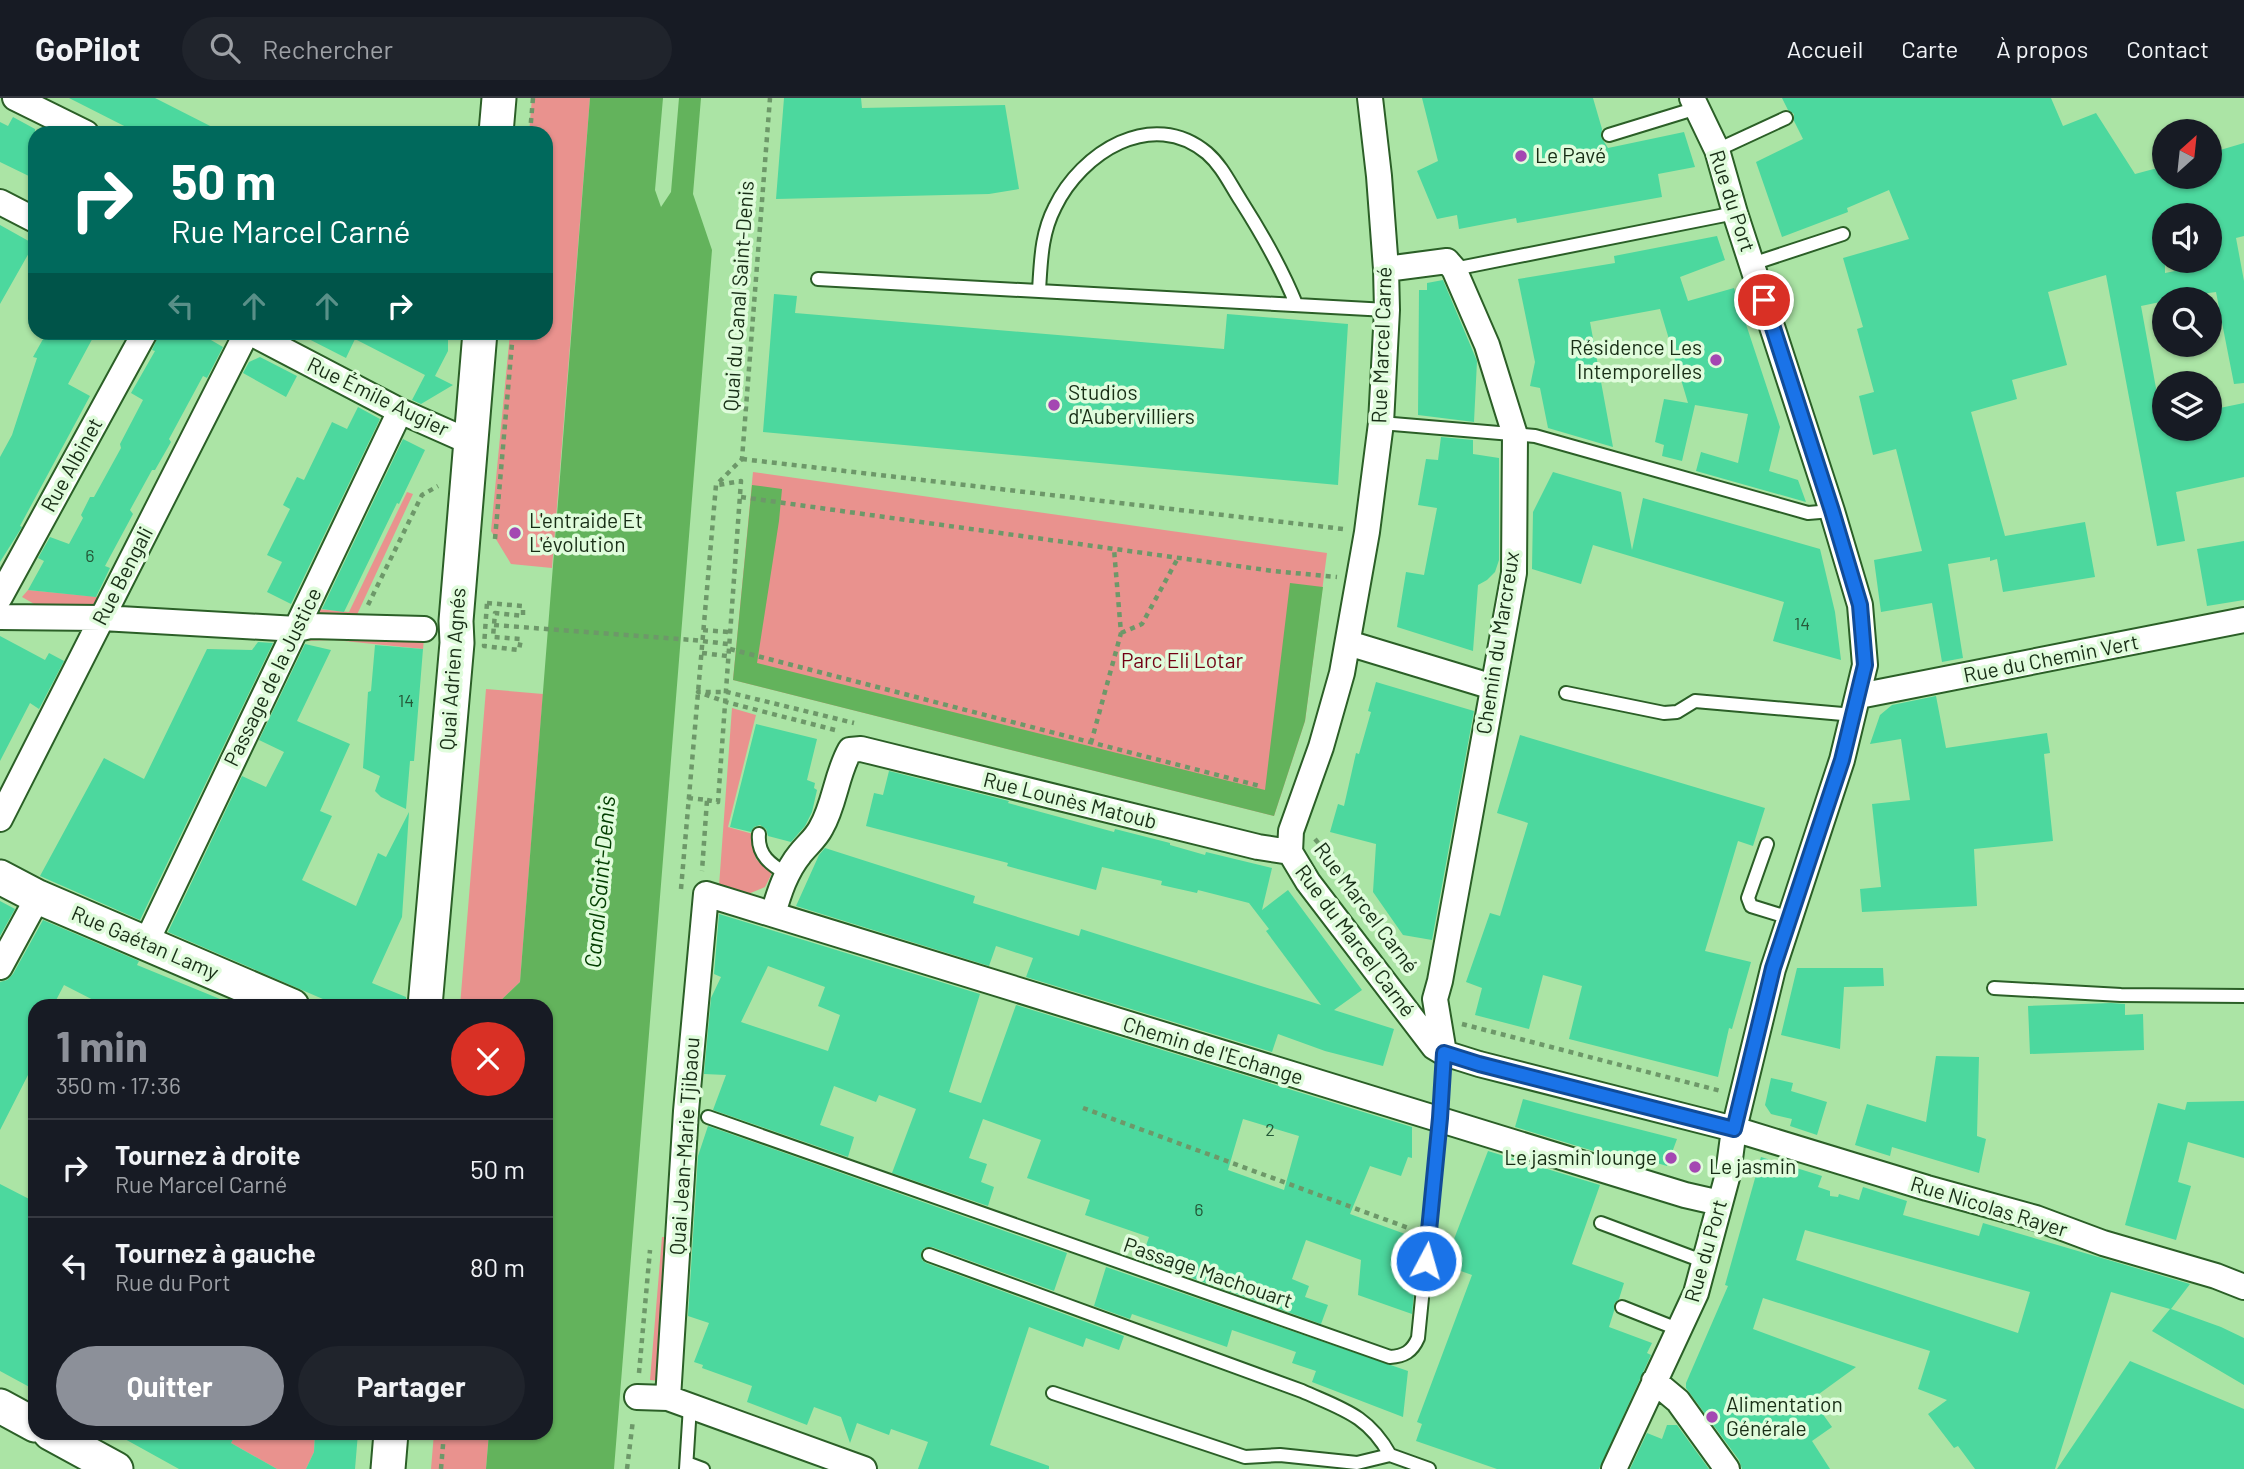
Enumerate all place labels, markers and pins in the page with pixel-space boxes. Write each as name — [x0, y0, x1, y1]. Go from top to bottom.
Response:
place label: Le Pavé — [1535, 142, 1606, 167]
marker: Le Pavé — [1513, 148, 1529, 164]
pin — [1734, 270, 1794, 330]
place label: Résidence Les Intemporelles — [1570, 334, 1702, 383]
marker: Résidence Les Intemporelles — [1708, 352, 1724, 368]
place label: Studios d'Aubervilliers — [1068, 379, 1195, 428]
marker: Studios d'Aubervilliers — [1046, 397, 1062, 413]
place label: L'entraide Et L'évolution — [529, 507, 643, 556]
marker: L'entraide Et L'évolution — [507, 525, 523, 541]
place label: Le jasmin lounge — [1504, 1144, 1657, 1169]
marker: Le jasmin lounge — [1663, 1150, 1679, 1166]
place label: Le jasmin — [1709, 1153, 1796, 1178]
marker: Le jasmin — [1687, 1159, 1703, 1175]
place label: Alimentation Générale — [1726, 1391, 1843, 1440]
marker: Alimentation Générale — [1704, 1409, 1720, 1425]

